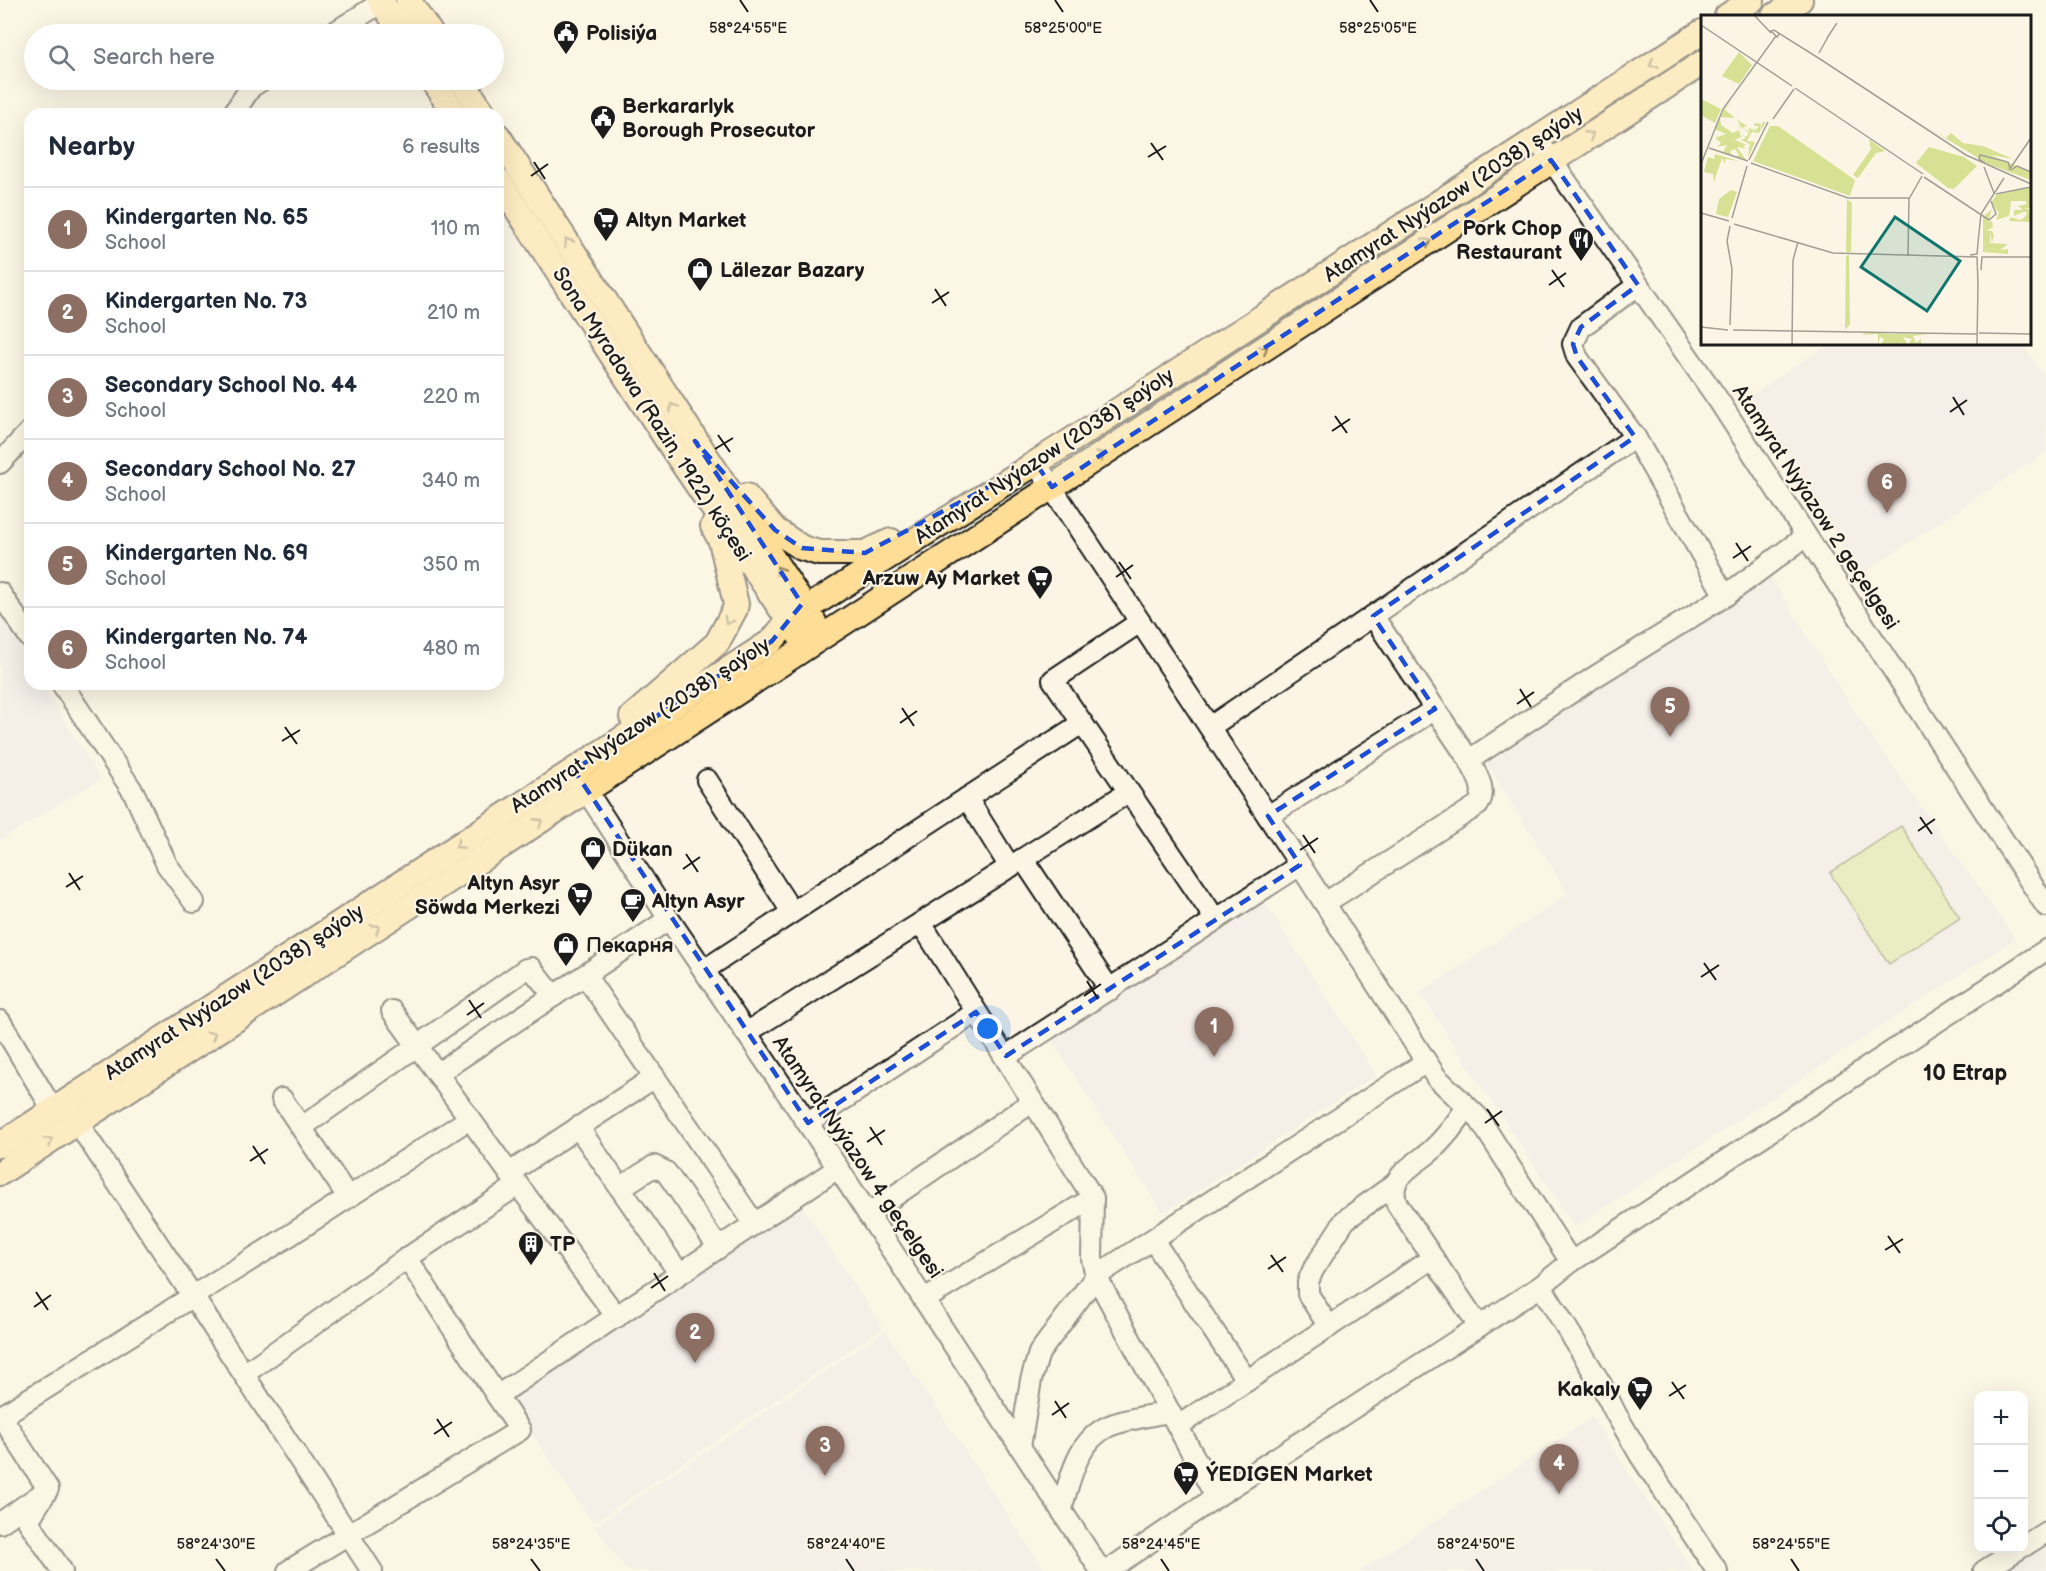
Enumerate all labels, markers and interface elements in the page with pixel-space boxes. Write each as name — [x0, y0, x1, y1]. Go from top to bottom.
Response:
inset map — [1701, 15, 2031, 345]
public building icon: Polisiýa — [551, 18, 581, 56]
text: 58°24'55"E — [709, 19, 787, 38]
text: 58°25'00"E — [1024, 19, 1102, 38]
text: 58°25'05"E — [1339, 19, 1417, 38]
place label: Polisiýa — [586, 21, 657, 46]
search box — [24, 24, 504, 90]
icon: search — [45, 41, 78, 74]
text: Search here — [93, 44, 215, 71]
one-way arrow — [1649, 57, 1660, 68]
place label: Berkararlyk Borough Prosecutor — [622, 94, 816, 143]
street label: Atamyrat Nyýazow (2038) şaýoly — [1319, 101, 1588, 288]
public building icon: Berkararlyk Borough Prosecutor — [588, 103, 618, 141]
one-way arrow — [1584, 131, 1594, 143]
text: Nearby — [48, 132, 135, 163]
text: 6 results — [402, 135, 480, 159]
text: Kindergarten No. 65 — [105, 204, 308, 231]
supermarket icon: Altyn Market — [591, 205, 621, 243]
place label: Altyn Market — [625, 208, 746, 233]
place label: Pork Chop Restaurant — [1456, 216, 1562, 265]
text: 1 — [63, 217, 72, 241]
text: 110 m — [431, 217, 480, 241]
restaurant icon: Pork Chop Restaurant — [1566, 225, 1596, 263]
text: School — [105, 231, 166, 255]
one-way arrow — [564, 238, 575, 249]
one-way arrow — [1420, 238, 1431, 249]
shop icon: Lälezar Bazary — [685, 255, 715, 293]
place label: Lälezar Bazary — [720, 258, 865, 283]
street label: Sona Myradowa (Razin, 1922) köçesi — [547, 262, 756, 566]
text: Kindergarten No. 73 — [105, 288, 307, 315]
text: 2 — [62, 301, 73, 325]
text: 210 m — [427, 301, 480, 325]
text: School — [105, 315, 166, 339]
one-way arrow — [1257, 345, 1268, 356]
street label: Atamyrat Nyýazow (2038) şaýoly — [910, 363, 1179, 550]
text: Secondary School No. 44 — [105, 372, 357, 399]
street label: Atamyrat Nyýazow 2 geçelgesi — [1727, 380, 1904, 634]
text: 3 — [62, 385, 73, 409]
text: 220 m — [423, 385, 480, 409]
text: School — [105, 399, 166, 423]
one-way arrow — [669, 402, 680, 413]
one-way arrow — [1094, 452, 1105, 463]
text: Secondary School No. 27 — [105, 456, 356, 483]
pin: 6 — [1868, 464, 1906, 513]
text: 4 — [62, 469, 73, 493]
text: 340 m — [422, 469, 480, 493]
text: School — [105, 483, 166, 507]
text: Kindergarten No. 69 — [105, 540, 308, 567]
text: 5 — [62, 553, 73, 577]
text: 350 m — [423, 553, 480, 577]
supermarket icon: Arzuw Ay Market — [1025, 563, 1055, 601]
one-way arrow — [775, 566, 787, 576]
place label: Arzuw Ay Market — [862, 566, 1020, 591]
text: School — [105, 567, 166, 591]
one-way arrow — [724, 615, 735, 626]
text: Kindergarten No. 74 — [105, 624, 307, 651]
street label: Atamyrat Nyýazow (2038) şaýoly — [506, 632, 775, 819]
text: 6 — [61, 637, 74, 661]
text: 480 m — [422, 637, 480, 661]
text: School — [105, 651, 166, 675]
pin: 5 — [1650, 688, 1690, 737]
one-way arrow — [532, 818, 543, 829]
shop icon: Dükan — [578, 834, 608, 872]
place label: Dükan — [612, 837, 673, 862]
one-way arrow — [455, 838, 466, 849]
place label: Altyn Asyr Söwda Merkezi — [415, 871, 561, 920]
supermarket icon: Altyn Asyr Söwda Merkezi — [565, 880, 595, 918]
cafe icon: Altyn Asyr — [618, 886, 648, 924]
place label: Altyn Asyr — [651, 889, 745, 914]
street label: Atamyrat Nyýazow (2038) şaýoly — [100, 899, 369, 1086]
one-way arrow — [369, 925, 380, 936]
shop icon: Пекарня — [551, 930, 581, 968]
place label: Пекарня — [586, 933, 674, 958]
pin: 1 — [1194, 1008, 1234, 1057]
your location — [973, 1014, 1002, 1043]
one-way arrow — [206, 1031, 217, 1042]
street label: Atamyrat Nyýazow 4 geçelgesi — [767, 1031, 948, 1283]
district label: 10 Etrap — [1923, 1060, 2007, 1087]
one-way arrow — [43, 1137, 53, 1149]
building icon: TP — [516, 1229, 546, 1267]
place label: TP — [550, 1232, 576, 1257]
pin: 2 — [676, 1314, 714, 1363]
supermarket icon: Kakaly — [1625, 1374, 1655, 1412]
place label: Kakaly — [1557, 1377, 1620, 1402]
map controls — [1974, 1391, 2028, 1553]
button: + — [1974, 1391, 2028, 1445]
pin: 3 — [806, 1426, 844, 1476]
pin: 4 — [1540, 1444, 1578, 1494]
button: − — [1974, 1445, 2028, 1499]
supermarket icon: ÝEDIGEN Market — [1171, 1459, 1201, 1497]
place label: ÝEDIGEN Market — [1206, 1460, 1373, 1487]
button: locate — [1974, 1499, 2028, 1553]
text: 58°24'30"E — [177, 1535, 256, 1554]
text: 58°24'35"E — [492, 1535, 570, 1554]
text: 58°24'40"E — [807, 1535, 886, 1554]
text: 58°24'45"E — [1122, 1535, 1200, 1554]
text: 58°24'50"E — [1437, 1535, 1515, 1554]
text: 58°24'55"E — [1752, 1535, 1830, 1554]

